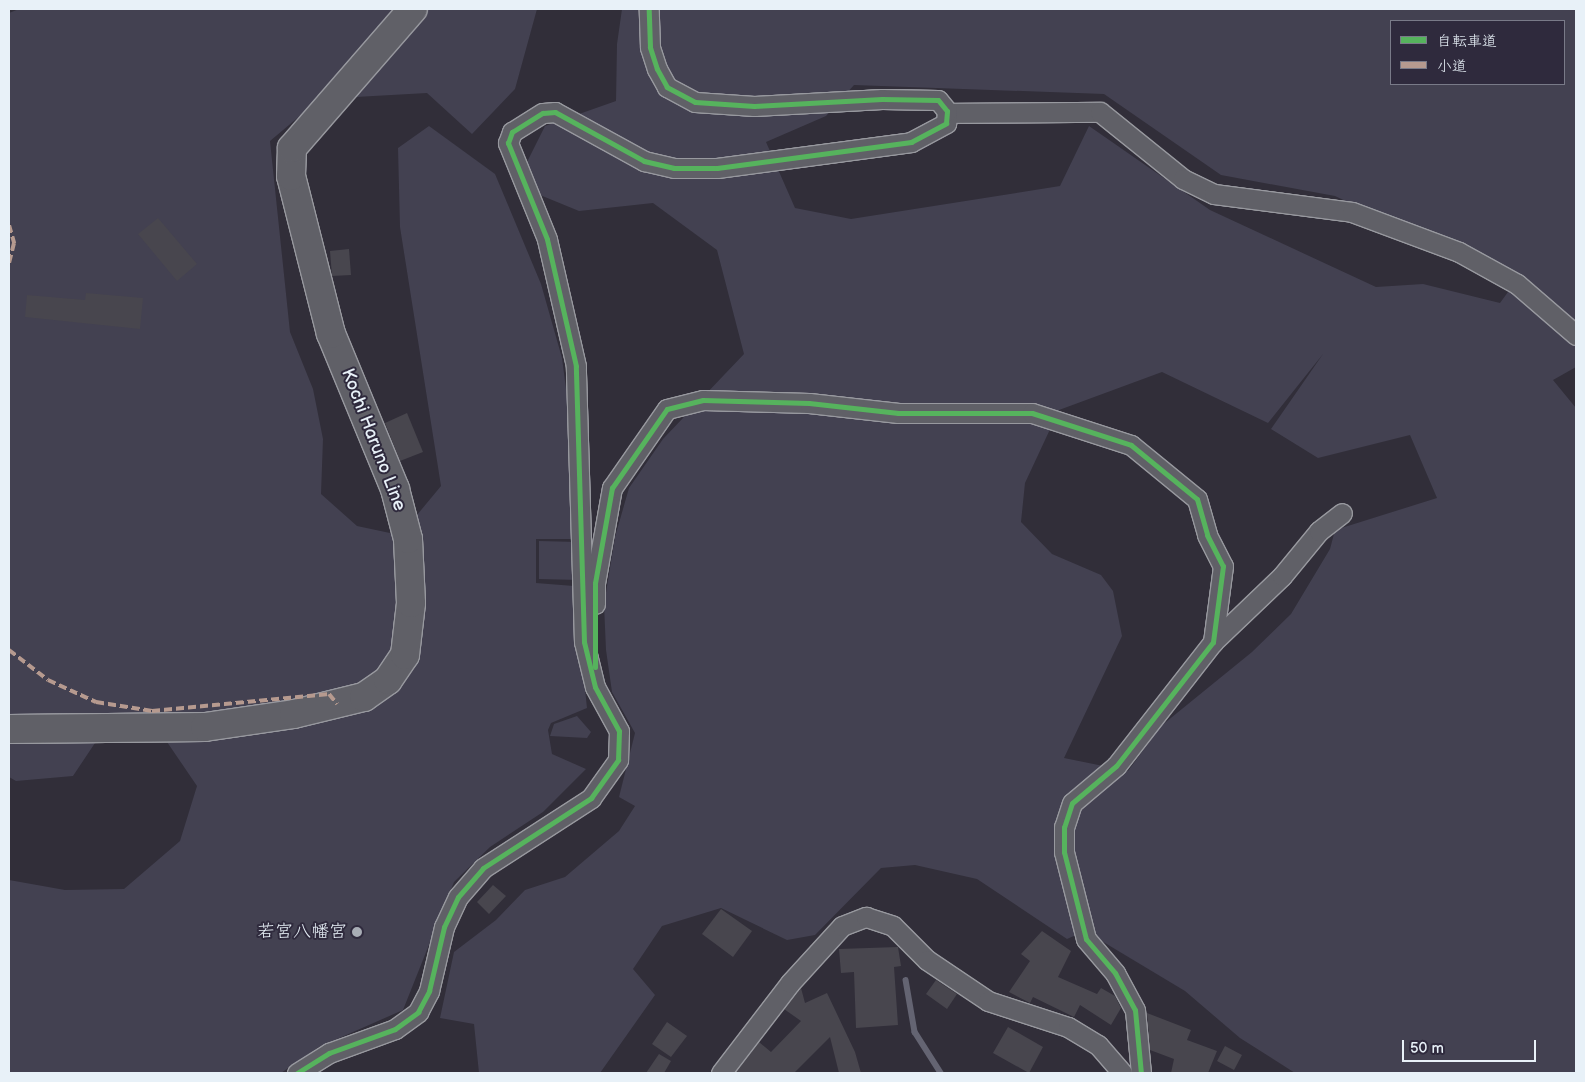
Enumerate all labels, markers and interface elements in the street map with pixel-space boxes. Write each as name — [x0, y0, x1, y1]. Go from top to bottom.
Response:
legend — [1390, 20, 1565, 85]
text: 自転車道 — [1437, 32, 1497, 51]
text: 小道 — [1437, 57, 1467, 76]
street label: Kochi Haruno Line — [336, 366, 410, 514]
place label: 若宮八幡宮 — [257, 921, 347, 943]
marker: 若宮八幡宮 — [351, 926, 363, 938]
scale bar — [1405, 1030, 1539, 1062]
text: 50 m — [1410, 1039, 1444, 1058]

